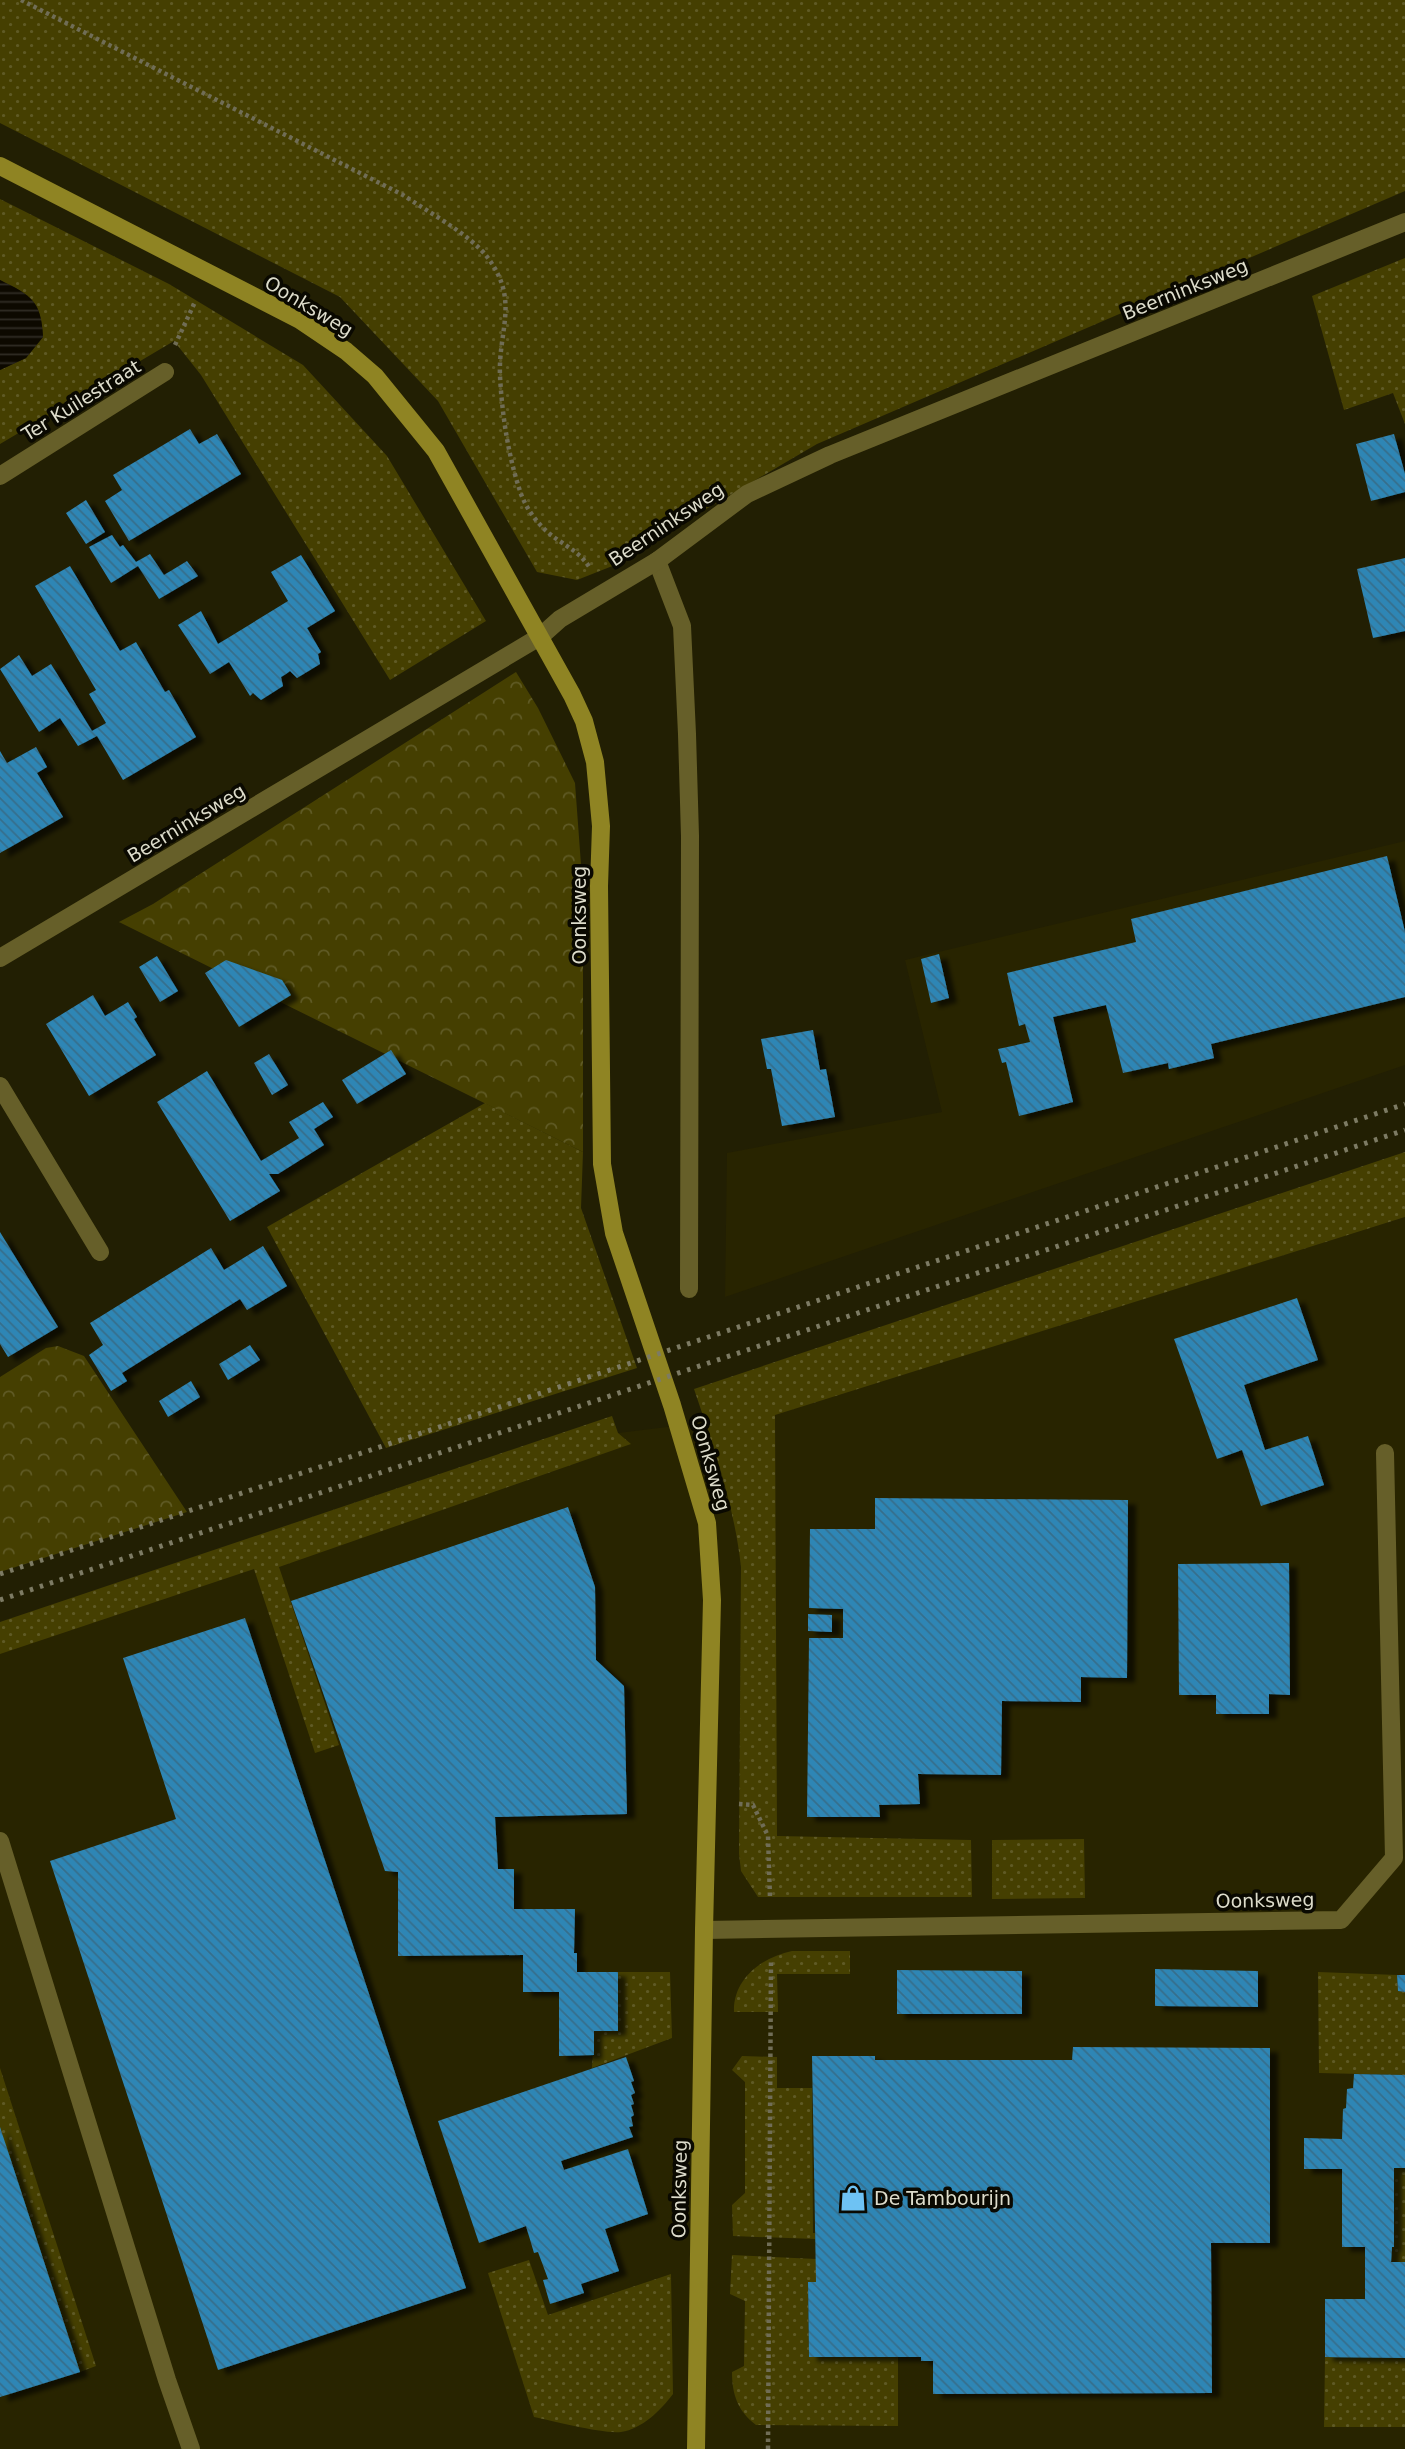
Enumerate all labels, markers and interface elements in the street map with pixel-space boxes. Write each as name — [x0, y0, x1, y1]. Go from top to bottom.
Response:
street label: Beerninksweg — [1119, 254, 1251, 324]
street label: Oonksweg — [261, 271, 357, 341]
street label: Ter Kuilestraat — [17, 355, 144, 446]
street label: Beerninksweg — [605, 478, 727, 570]
street label: Beerninksweg — [123, 779, 249, 867]
street label: Oonksweg — [568, 866, 590, 964]
street label: Oonksweg — [687, 1412, 735, 1514]
street label: Oonksweg — [1215, 1888, 1315, 1912]
street label: Oonksweg — [667, 2139, 691, 2239]
shop icon: De Tambourijn — [838, 2183, 868, 2213]
place label: De Tambourijn — [874, 2187, 1011, 2209]

